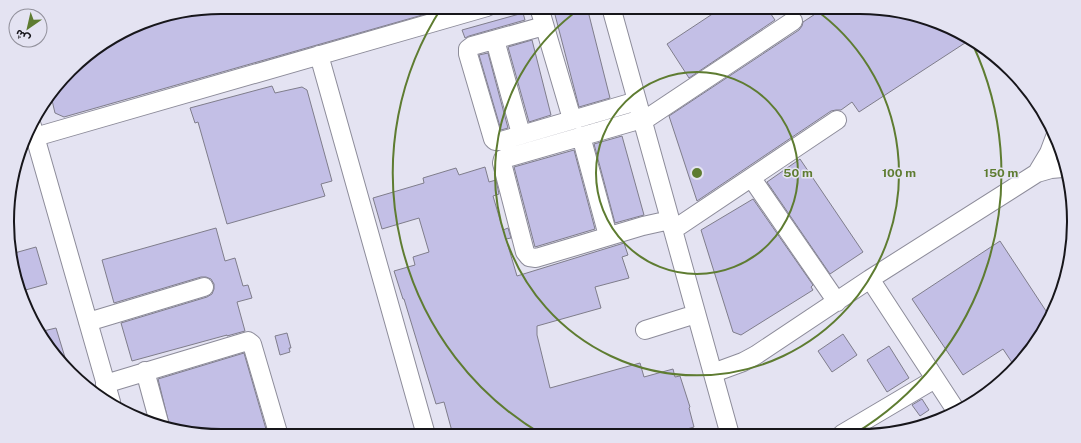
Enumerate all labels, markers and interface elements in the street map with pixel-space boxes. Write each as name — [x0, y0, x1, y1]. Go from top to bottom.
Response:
north arrow — [8, 8, 48, 48]
text: ش — [13, 26, 33, 45]
centre of rings — [690, 166, 704, 180]
text: 50 m — [783, 166, 813, 180]
text: 100 m — [882, 166, 916, 180]
text: 150 m — [984, 166, 1018, 180]

